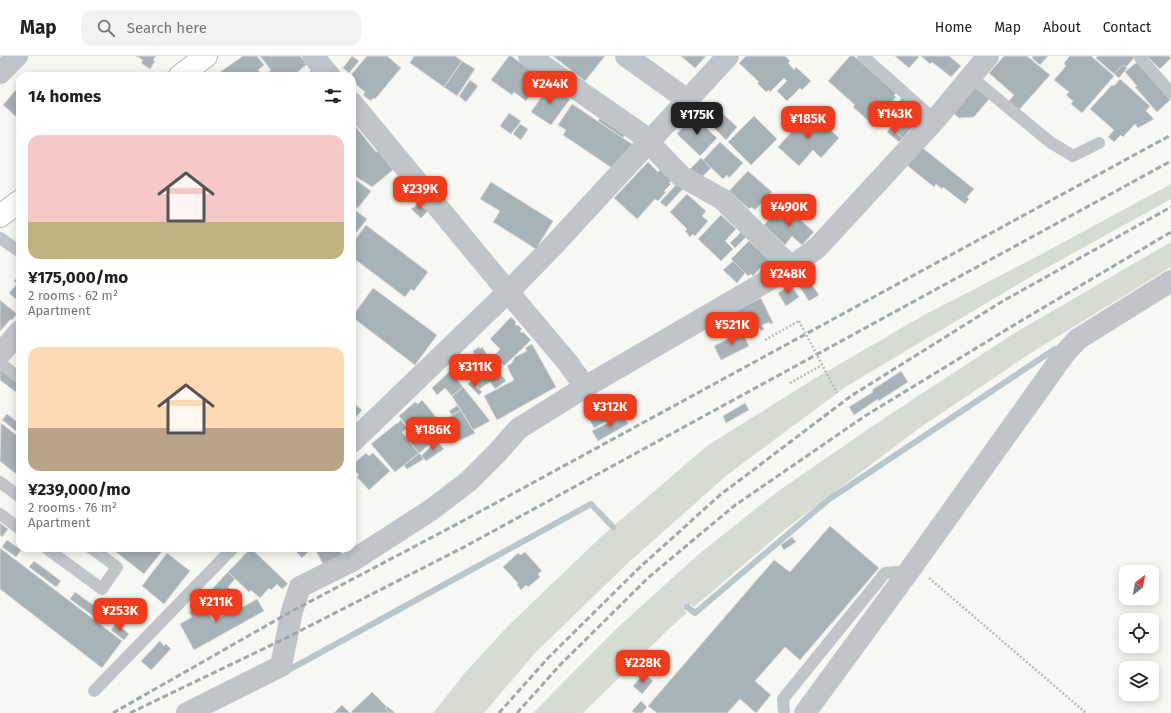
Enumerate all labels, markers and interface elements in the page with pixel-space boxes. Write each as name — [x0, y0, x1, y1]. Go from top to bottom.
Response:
search box — [81, 10, 361, 46]
text: Map — [20, 16, 57, 39]
icon: search — [95, 17, 117, 39]
text: Search here — [127, 19, 207, 37]
text: Home — [935, 19, 972, 36]
text: Map — [994, 19, 1021, 36]
text: About — [1043, 19, 1081, 36]
text: Contact — [1103, 19, 1151, 36]
pin: ¥244K — [522, 71, 578, 105]
text: ¥244K — [532, 76, 568, 91]
icon: filters — [322, 85, 344, 107]
text: 14 homes — [28, 86, 101, 107]
pin: ¥143K — [867, 101, 923, 135]
pin: ¥175K — [669, 102, 725, 136]
pin: ¥185K — [780, 106, 836, 140]
text: ¥143K — [877, 106, 913, 121]
text: ¥175K — [680, 107, 714, 122]
text: ¥185K — [790, 111, 826, 126]
icon: home — [150, 161, 222, 233]
pin: ¥239K — [392, 176, 448, 210]
text: ¥239K — [402, 181, 438, 196]
pin: ¥490K — [761, 194, 817, 228]
text: ¥490K — [770, 199, 808, 214]
pin: ¥248K — [760, 261, 816, 295]
text: ¥248K — [770, 266, 806, 281]
text: ¥175,000/mo — [28, 267, 128, 288]
text: 2 rooms · 62 m² — [28, 288, 118, 303]
text: Apartment — [28, 303, 90, 318]
pin: ¥521K — [704, 312, 760, 346]
text: ¥521K — [715, 317, 749, 332]
pin: ¥311K — [447, 354, 503, 388]
text: ¥311K — [458, 359, 492, 374]
icon: home — [150, 373, 222, 445]
pin: ¥312K — [582, 394, 638, 428]
text: ¥312K — [593, 399, 627, 414]
pin: ¥186K — [405, 417, 461, 451]
text: ¥186K — [415, 422, 451, 437]
text: ¥239,000/mo — [28, 479, 131, 500]
text: 2 rooms · 76 m² — [28, 500, 117, 515]
text: Apartment — [28, 515, 90, 530]
north arrow — [1119, 565, 1159, 605]
map controls — [1119, 565, 1159, 701]
pin: ¥211K — [188, 589, 244, 623]
text: ¥211K — [199, 594, 233, 609]
pin: ¥253K — [92, 598, 148, 632]
text: ¥253K — [102, 603, 138, 618]
button: locate — [1119, 613, 1159, 653]
pin: ¥228K — [615, 650, 671, 684]
text: ¥228K — [625, 655, 661, 670]
button: layers — [1119, 661, 1159, 701]

